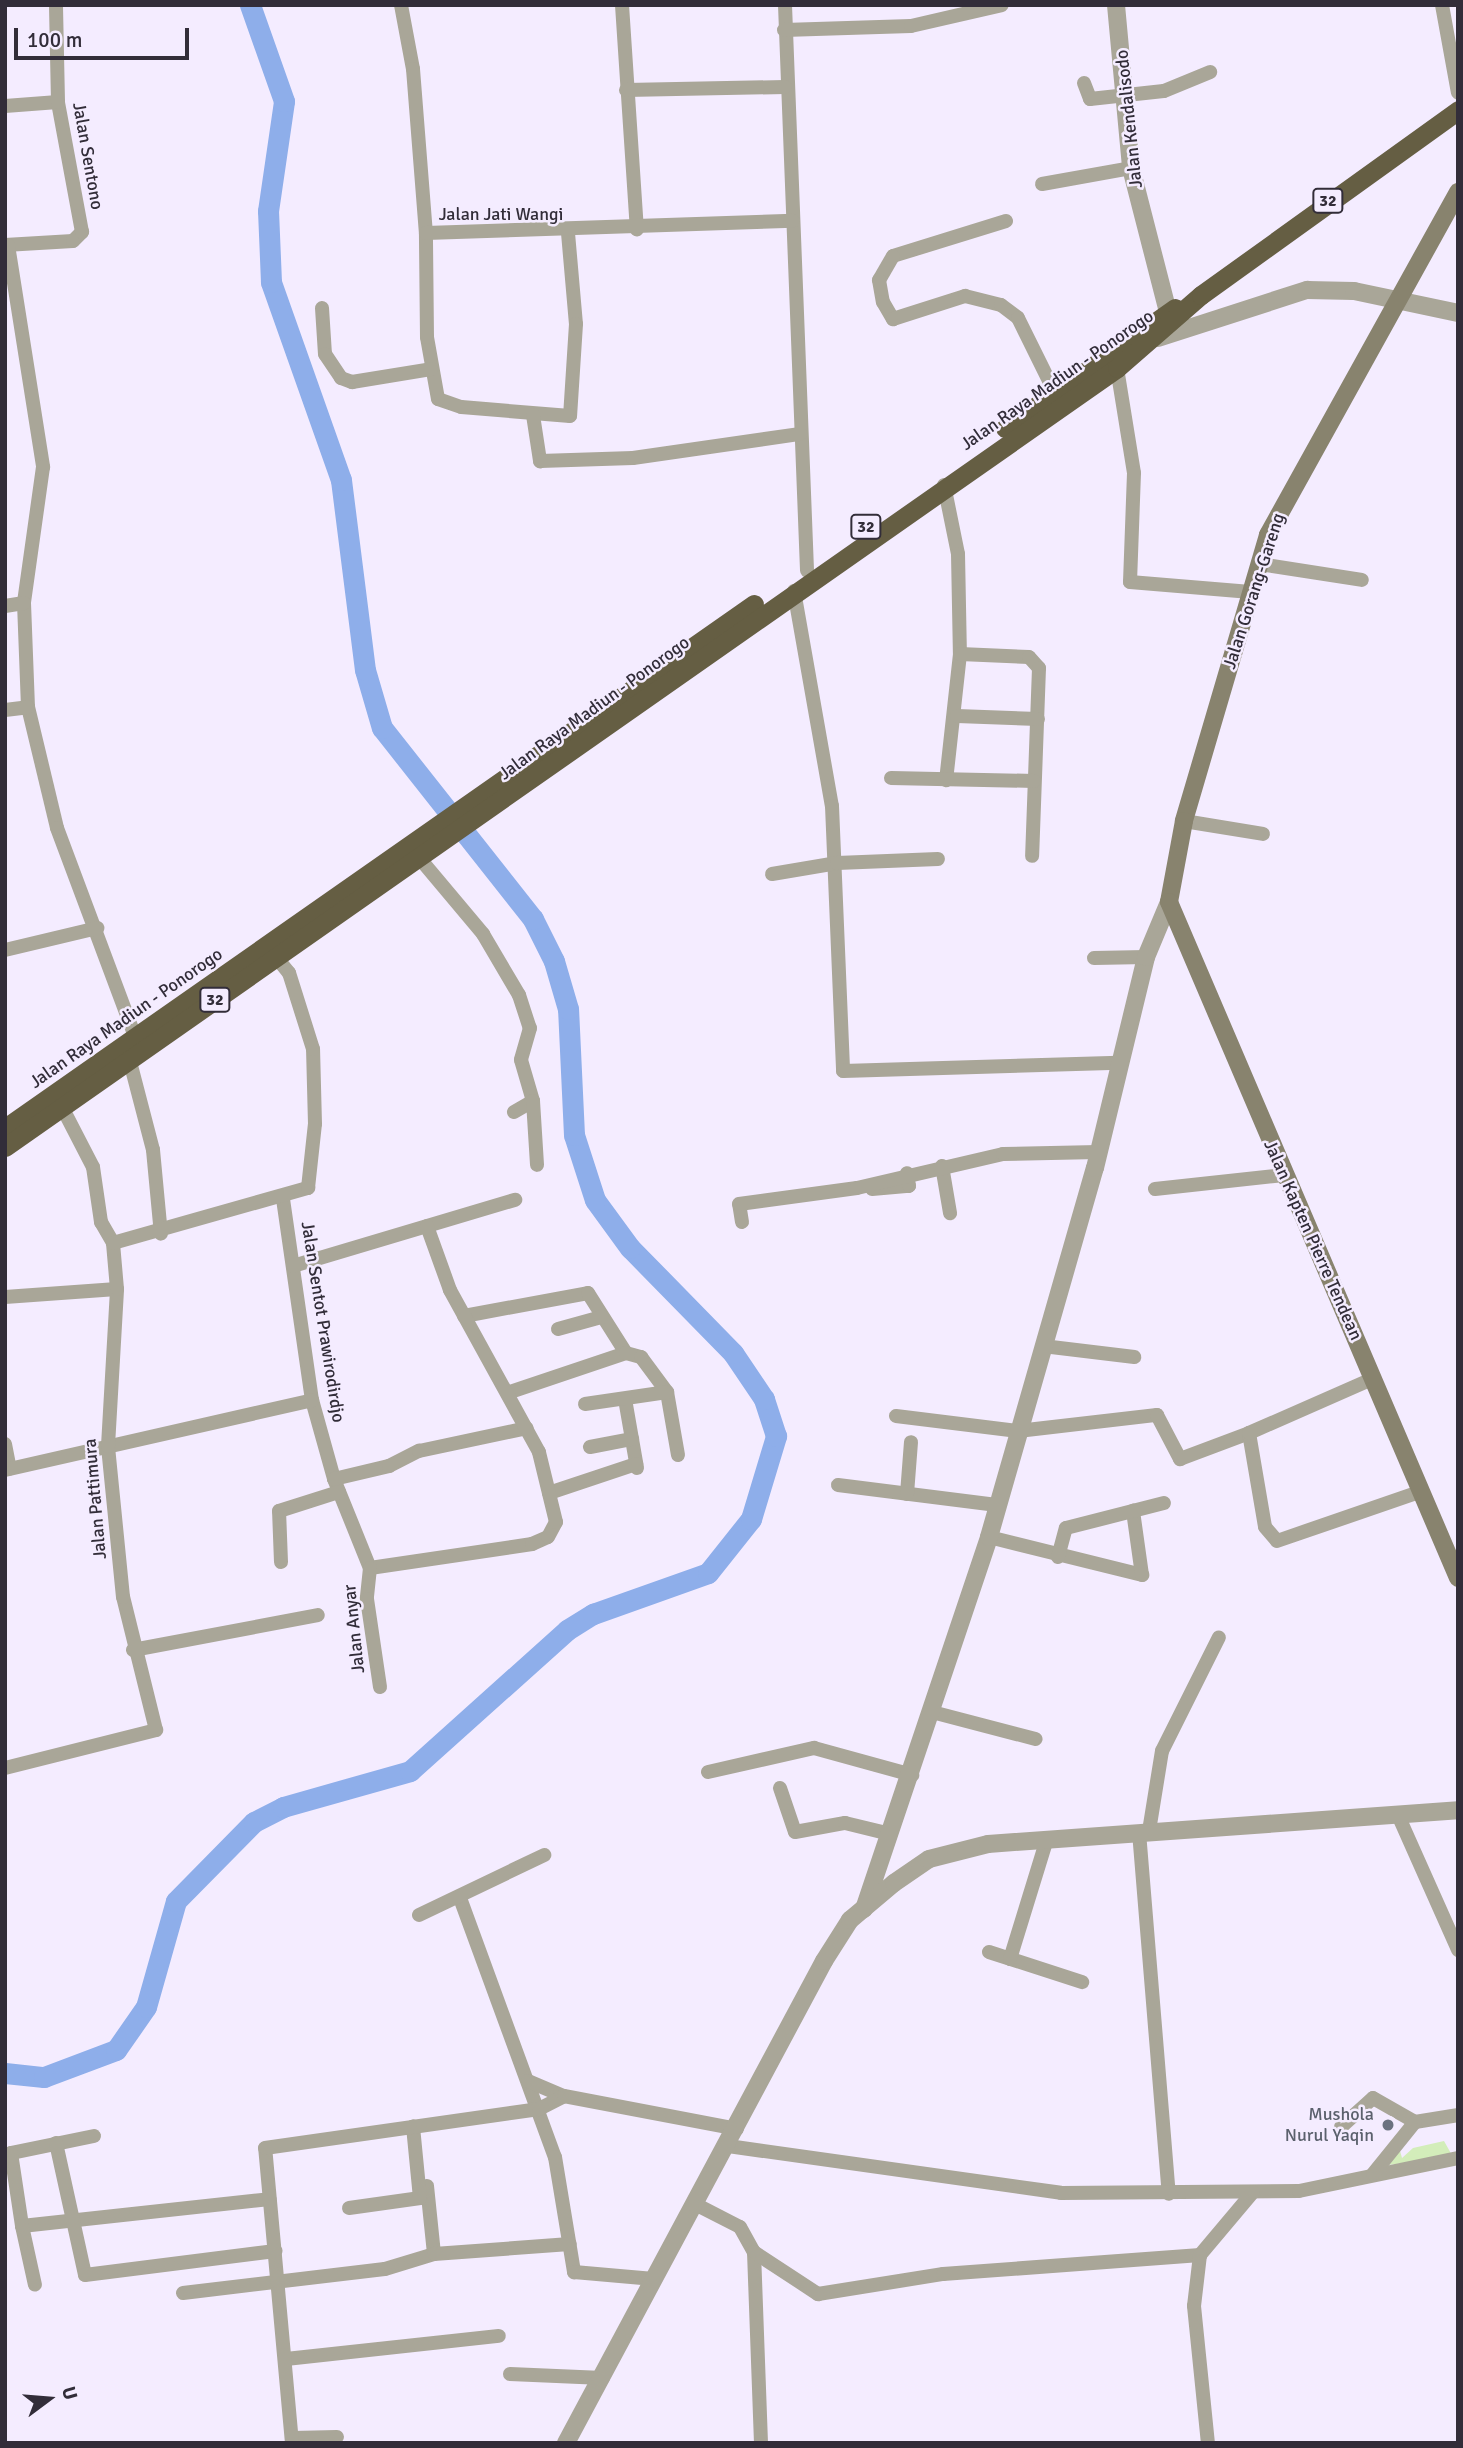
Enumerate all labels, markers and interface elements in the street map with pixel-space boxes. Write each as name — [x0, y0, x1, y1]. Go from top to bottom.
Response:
scale bar — [18, 14, 192, 58]
text: 100 m — [27, 27, 82, 53]
street label: Jalan Kendalisodo — [1111, 49, 1147, 189]
street label: Jalan Sentono — [68, 101, 108, 211]
road number: 32 — [1312, 188, 1344, 214]
street label: Jalan Jati Wangi — [439, 203, 563, 225]
street label: Jalan Raya Madiun - Ponorogo — [956, 305, 1158, 455]
street label: Jalan Gorang-Gareng — [1219, 510, 1289, 672]
road number: 32 — [850, 514, 882, 540]
street label: Jalan Raya Madiun - Ponorogo — [494, 632, 694, 784]
street label: Jalan Raya Madiun - Ponorogo — [25, 943, 227, 1093]
road number: 32 — [199, 988, 231, 1012]
street label: Jalan Kapten Pierre Tendean — [1259, 1137, 1367, 1343]
street label: Jalan Sentot Prawirodirdjo — [296, 1220, 350, 1424]
street label: Jalan Pattimura — [79, 1438, 111, 1560]
street label: Jalan Anyar — [339, 1583, 369, 1675]
place label: Mushola Nurul Yaqin — [1285, 2104, 1374, 2146]
marker: Mushola Nurul Yaqin — [1380, 2117, 1396, 2133]
north arrow — [14, 2364, 84, 2434]
text: U — [56, 2384, 82, 2403]

